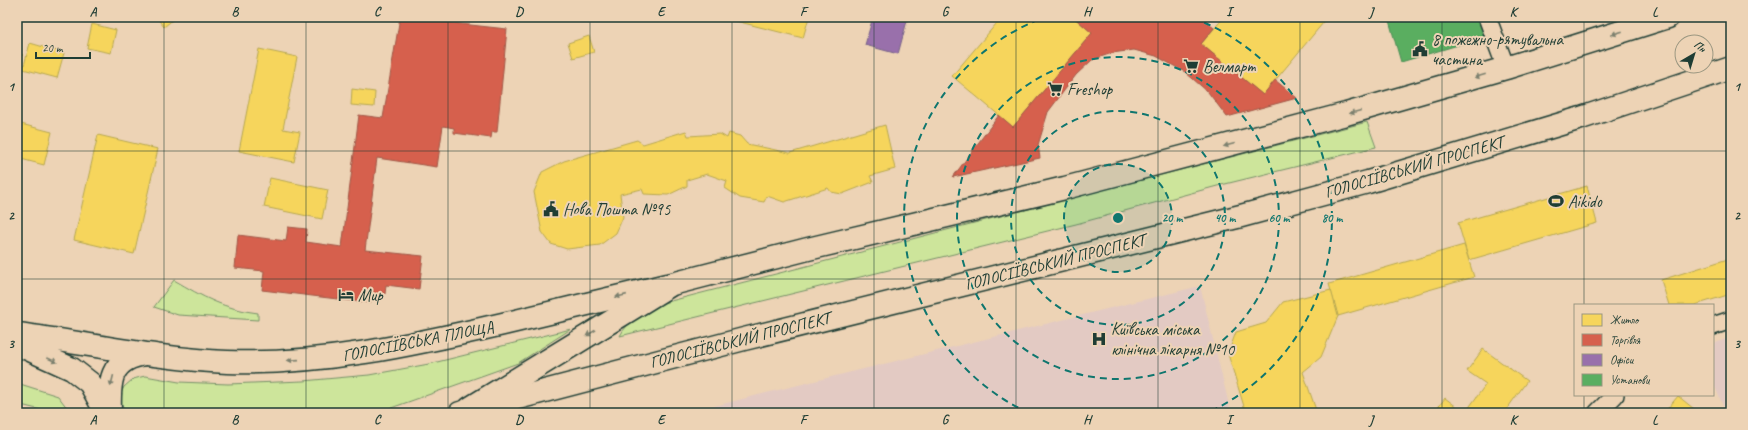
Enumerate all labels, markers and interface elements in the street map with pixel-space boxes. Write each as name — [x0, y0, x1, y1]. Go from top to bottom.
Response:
text: A — [90, 4, 98, 20]
text: B — [232, 4, 240, 20]
text: C — [374, 4, 382, 20]
text: D — [515, 4, 524, 20]
text: E — [658, 4, 667, 20]
text: F — [800, 4, 809, 20]
text: G — [942, 4, 950, 20]
text: H — [1083, 4, 1093, 20]
text: I — [1226, 4, 1235, 20]
text: J — [1368, 4, 1375, 20]
text: K — [1510, 4, 1520, 20]
text: L — [1652, 4, 1659, 20]
place label: 8 пожежно-рятувальна частина — [1432, 29, 1564, 70]
one-way arrow — [1611, 30, 1623, 36]
scale bar — [36, 34, 90, 60]
north arrow — [1674, 34, 1714, 74]
text: Пн — [1691, 37, 1710, 56]
text: 20 m — [42, 40, 64, 56]
public building icon: 8 пожежно-рятувальна частина — [1411, 40, 1429, 58]
place label: Велмарт — [1203, 56, 1256, 77]
supermarket icon: Велмарт — [1182, 57, 1200, 75]
one-way arrow — [1473, 73, 1485, 79]
text: 1 — [8, 79, 16, 95]
place label: Freshop — [1067, 79, 1114, 100]
text: 1 — [1734, 79, 1742, 95]
supermarket icon: Freshop — [1046, 80, 1064, 98]
one-way arrow — [1349, 109, 1361, 115]
street label: ГОЛОСІЇВСЬКИЙ ПРОСПЕКТ — [1322, 130, 1510, 203]
one-way arrow — [1223, 142, 1235, 148]
place label: Aikido — [1568, 191, 1603, 212]
sports icon: Aikido — [1547, 192, 1565, 210]
place label: Нова Пошта №95 — [563, 199, 672, 220]
public building icon: Нова Пошта №95 — [542, 200, 560, 218]
text: 2 — [8, 208, 15, 224]
text: 2 — [1734, 208, 1741, 224]
text: 20 m — [1162, 210, 1183, 226]
text: 40 m — [1215, 210, 1236, 226]
text: 60 m — [1269, 210, 1291, 226]
text: 80 m — [1322, 210, 1343, 226]
centre of rings — [1111, 211, 1125, 225]
street label: ГОЛОСІЇВСЬКИЙ ПРОСПЕКТ — [963, 228, 1151, 295]
place label: Мир — [358, 285, 384, 306]
hotel icon: Мир — [337, 286, 355, 304]
one-way arrow — [615, 294, 627, 300]
legend — [1574, 304, 1714, 396]
street label: ГОЛОСІЇВСЬКИЙ ПРОСПЕКТ — [648, 306, 836, 373]
text: Житло — [1610, 312, 1640, 328]
street label: ГОЛОСІЇВСЬКА ПЛОЩА — [341, 316, 496, 366]
place label: Київська міська клінічна лікарня №10 — [1111, 319, 1236, 360]
one-way arrow — [586, 329, 596, 337]
hospital icon: Київська міська клінічна лікарня №10 — [1090, 330, 1108, 348]
text: Торгівля — [1610, 332, 1641, 348]
text: 3 — [8, 336, 15, 352]
text: 3 — [1734, 336, 1741, 352]
text: Офіси — [1610, 352, 1635, 368]
one-way arrow — [47, 357, 58, 363]
one-way arrow — [287, 357, 299, 364]
text: Установи — [1610, 372, 1651, 388]
one-way arrow — [108, 375, 114, 387]
text: A — [90, 412, 98, 428]
text: B — [232, 412, 240, 428]
text: C — [374, 412, 382, 428]
text: D — [515, 412, 524, 428]
text: E — [658, 412, 667, 428]
text: F — [800, 412, 809, 428]
text: G — [942, 412, 950, 428]
text: H — [1083, 412, 1093, 428]
text: I — [1226, 412, 1235, 428]
text: J — [1368, 412, 1375, 428]
text: K — [1510, 412, 1520, 428]
text: L — [1652, 412, 1659, 428]

